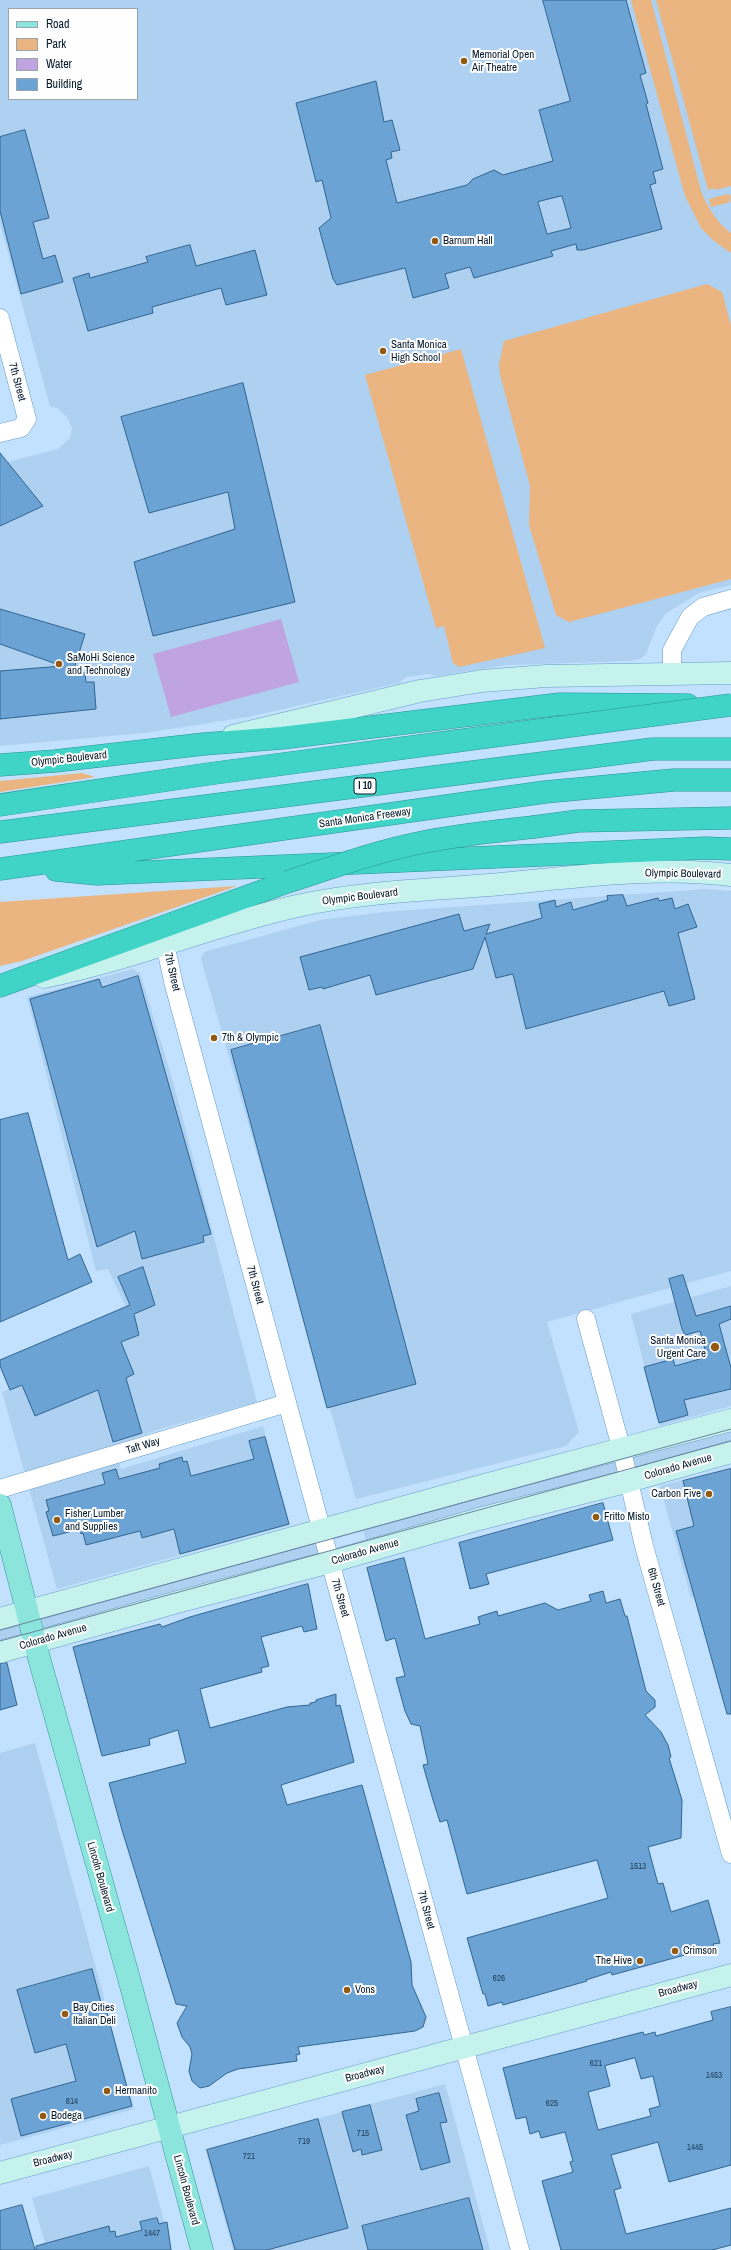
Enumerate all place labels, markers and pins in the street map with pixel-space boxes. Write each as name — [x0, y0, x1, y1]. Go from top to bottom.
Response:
place label: Memorial Open Air Theatre — [472, 48, 534, 74]
marker: Memorial Open Air Theatre — [459, 56, 469, 66]
place label: Barnum Hall — [443, 234, 493, 248]
marker: Barnum Hall — [430, 236, 440, 246]
place label: Santa Monica High School — [391, 338, 447, 364]
marker: Santa Monica High School — [378, 346, 388, 356]
place label: SaMoHi Science and Technology — [67, 651, 135, 677]
marker: SaMoHi Science and Technology — [54, 659, 64, 669]
place label: 7th & Olympic — [222, 1031, 279, 1045]
marker: 7th & Olympic — [209, 1033, 219, 1043]
place label: Santa Monica Urgent Care — [650, 1334, 706, 1360]
marker: Santa Monica Urgent Care — [709, 1341, 721, 1353]
place label: Carbon Five — [651, 1487, 701, 1501]
marker: Carbon Five — [704, 1489, 714, 1499]
place label: Fisher Lumber and Supplies — [65, 1507, 124, 1533]
place label: Fritto Misto — [604, 1510, 650, 1524]
marker: Fritto Misto — [591, 1512, 601, 1522]
marker: Fisher Lumber and Supplies — [52, 1515, 62, 1525]
place label: Crimson — [683, 1944, 717, 1958]
marker: Crimson — [670, 1946, 680, 1956]
place label: The Hive — [595, 1954, 632, 1968]
marker: The Hive — [635, 1956, 645, 1966]
place label: Vons — [355, 1983, 375, 1997]
marker: Vons — [342, 1985, 352, 1995]
place label: Bay Cities Italian Deli — [73, 2001, 116, 2027]
marker: Bay Cities Italian Deli — [60, 2009, 70, 2019]
place label: Hermanito — [115, 2084, 157, 2098]
marker: Hermanito — [102, 2086, 112, 2096]
place label: Bodega — [51, 2109, 82, 2123]
marker: Bodega — [38, 2111, 48, 2121]

